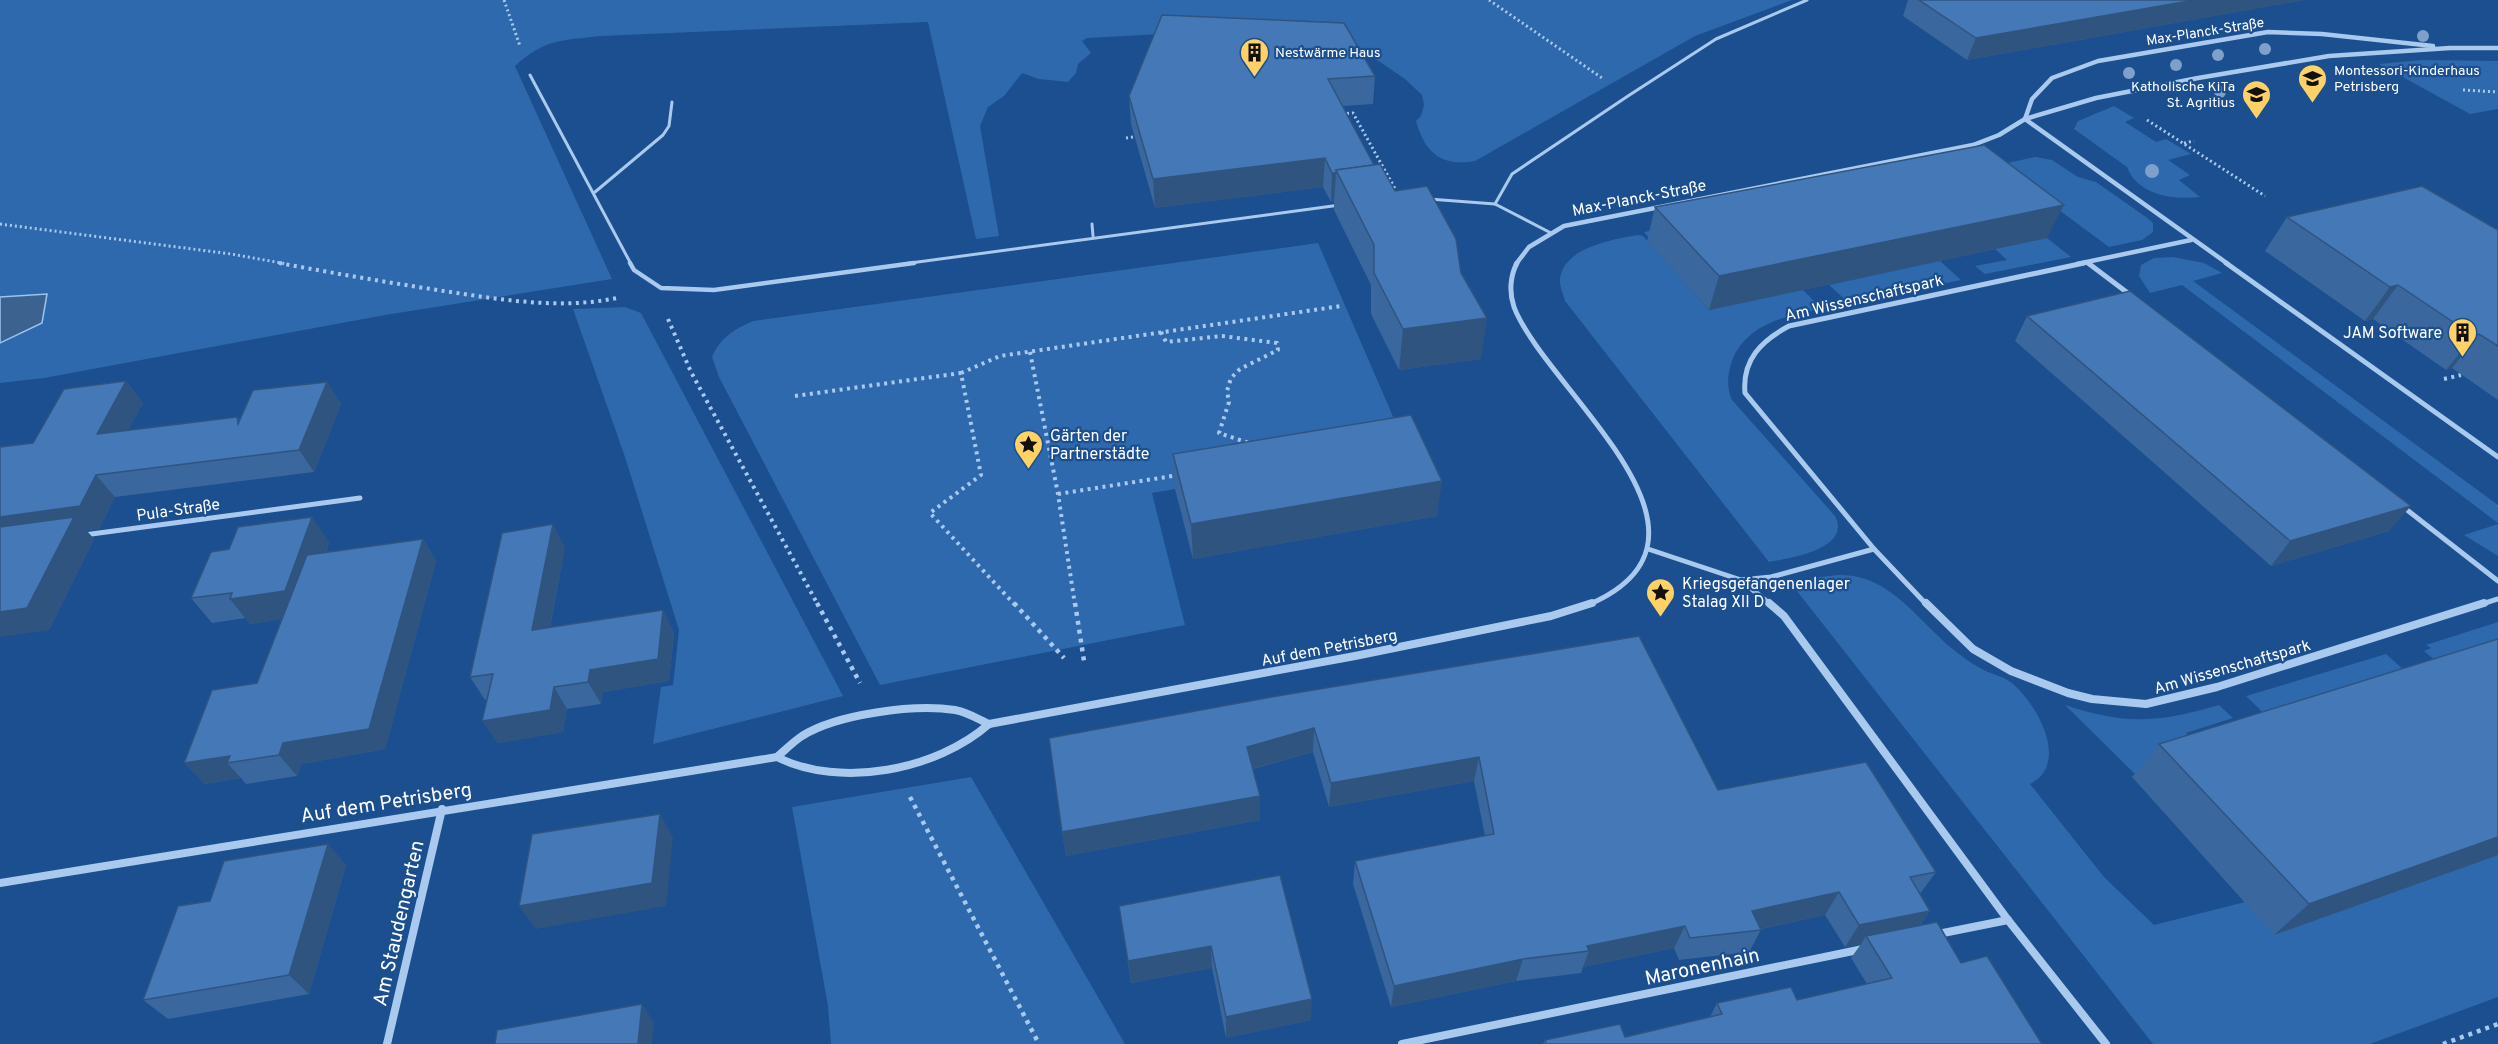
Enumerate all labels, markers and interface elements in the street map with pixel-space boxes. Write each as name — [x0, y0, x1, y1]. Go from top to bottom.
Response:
street label: Max-Planck-Straße — [2145, 15, 2265, 50]
building icon: Nestwärme Haus — [1238, 36, 1270, 78]
place label: Nestwärme Haus — [1275, 45, 1381, 62]
school or university icon: Montessori-Kinderhaus Petrisberg — [2297, 62, 2329, 104]
place label: Montessori-Kinderhaus Petrisberg — [2334, 63, 2480, 96]
school or university icon: Katholische KiTa St. Agritius — [2240, 78, 2272, 120]
place label: Katholische KiTa St. Agritius — [2131, 79, 2235, 112]
street label: Max-Planck-Straße — [1571, 176, 1708, 222]
street label: Am Wissenschaftspark — [1783, 271, 1946, 327]
building icon: JAM Software — [2447, 316, 2479, 358]
place label: JAM Software — [2343, 324, 2442, 344]
place label: Gärten der Partnerstädte — [1050, 427, 1149, 465]
place icon: Gärten der Partnerstädte — [1013, 428, 1045, 470]
street label: Pula-Straße — [135, 495, 221, 527]
place label: Kriegsgefangenenlager Stalag XII D — [1682, 575, 1850, 613]
place icon: Kriegsgefangenenlager Stalag XII D — [1645, 576, 1677, 618]
street label: Auf dem Petrisberg — [1259, 626, 1399, 672]
street label: Am Wissenschaftspark — [2152, 636, 2313, 700]
street label: Auf dem Petrisberg — [299, 778, 474, 830]
street label: Am Staudengarten — [368, 838, 432, 1009]
street label: Maronenhain — [1643, 943, 1762, 993]

